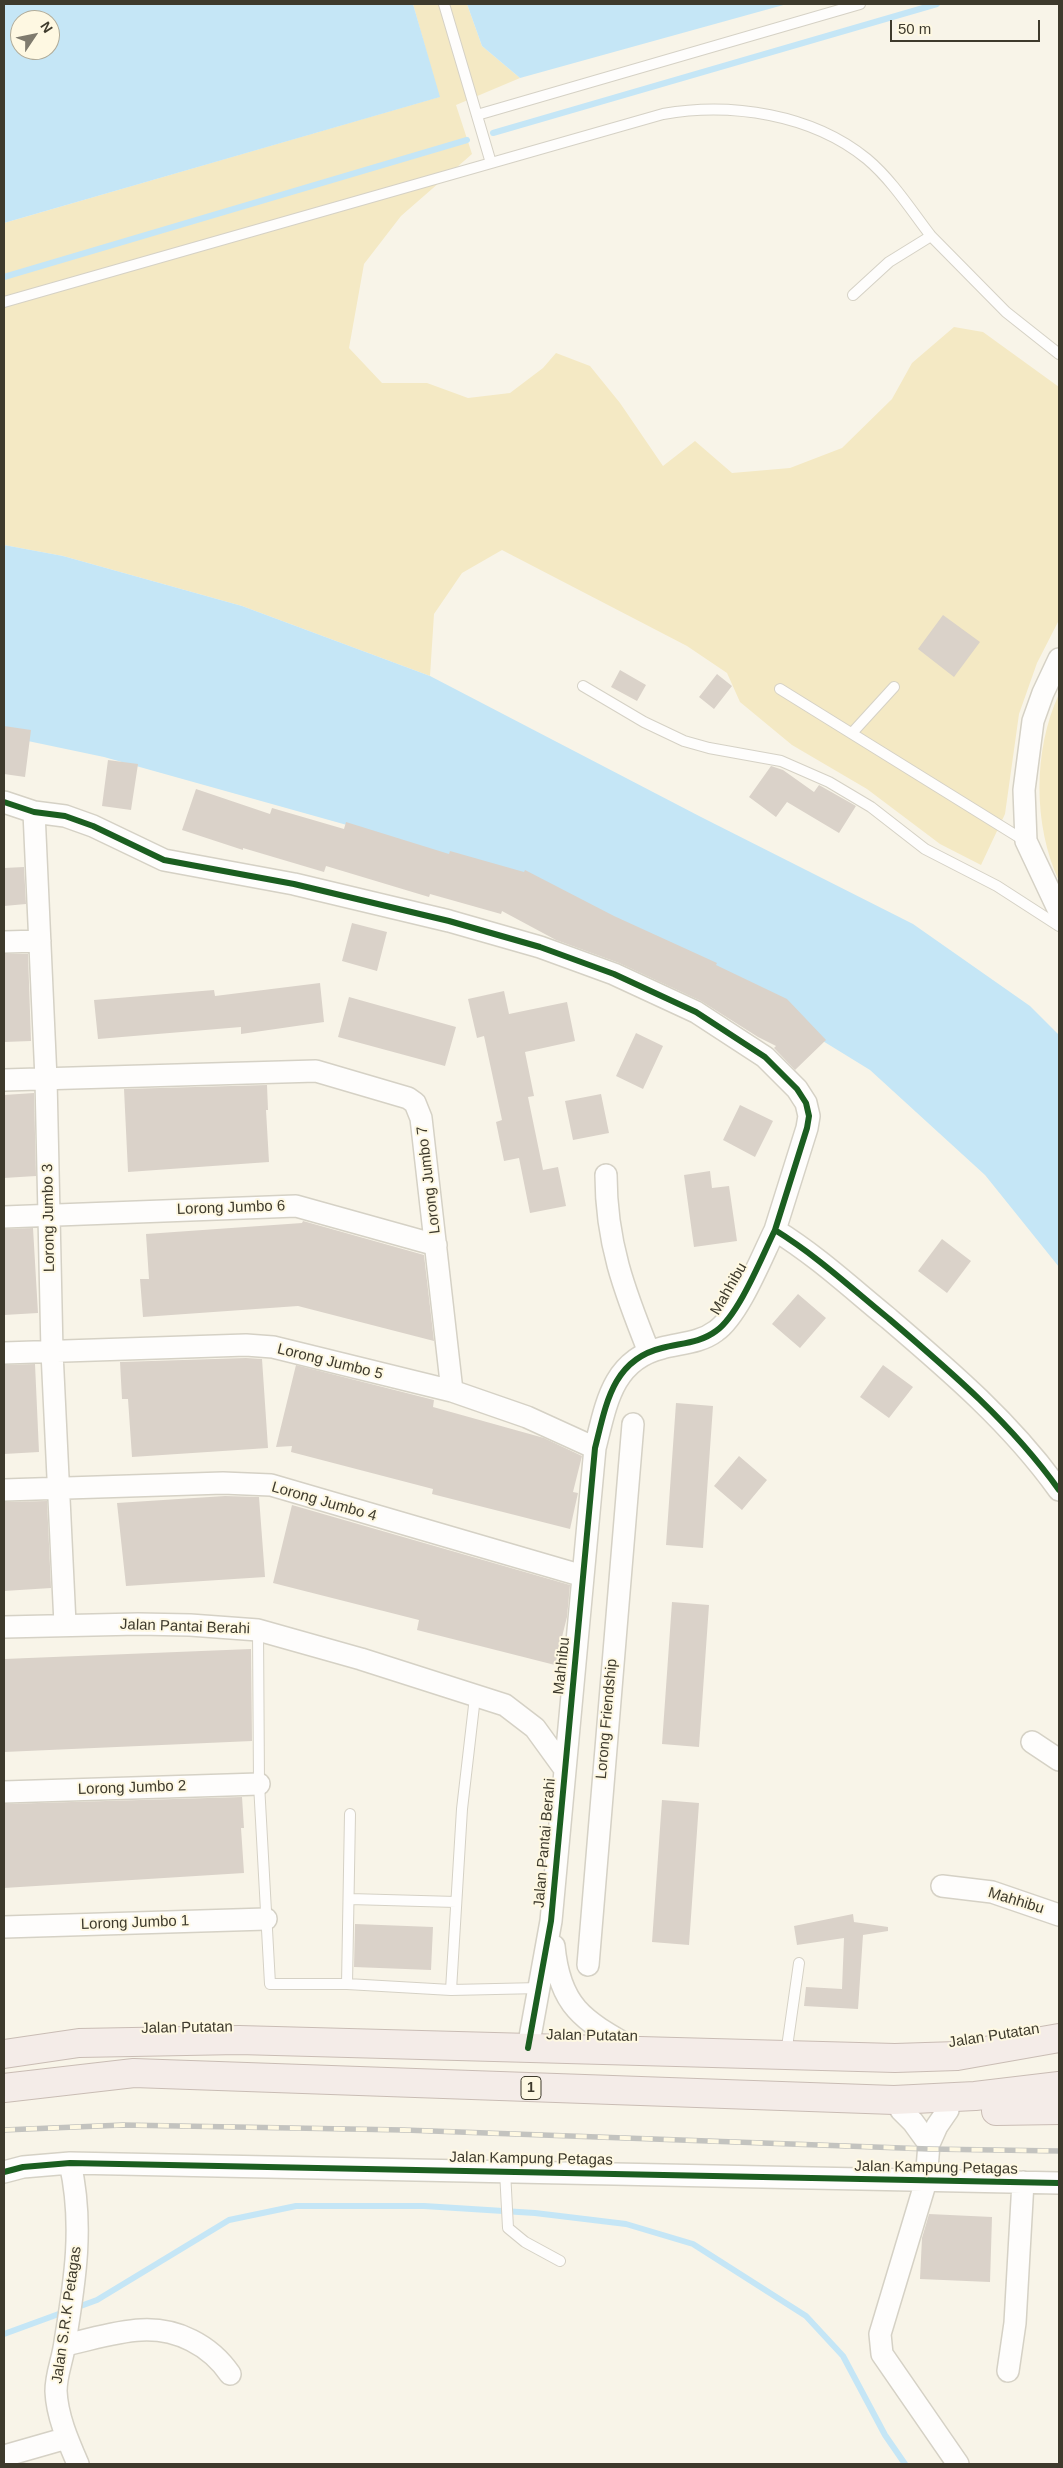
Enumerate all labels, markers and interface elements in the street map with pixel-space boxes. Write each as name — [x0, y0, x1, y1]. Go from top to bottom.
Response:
north arrow — [10, 10, 60, 60]
scale bar — [893, 10, 1043, 42]
text: N — [37, 19, 56, 36]
text: 50 m — [898, 20, 931, 37]
street label: Lorong Jumbo 7 — [413, 1125, 445, 1235]
street label: Lorong Jumbo 3 — [39, 1164, 59, 1272]
street label: Lorong Jumbo 6 — [177, 1197, 285, 1219]
street label: Mahhibu — [707, 1260, 751, 1318]
street label: Lorong Jumbo 5 — [275, 1340, 385, 1384]
street label: Lorong Jumbo 4 — [269, 1478, 379, 1526]
street label: Jalan Pantai Berahi — [120, 1616, 250, 1638]
street label: Mahhibu — [550, 1636, 574, 1696]
street label: Lorong Friendship — [593, 1658, 621, 1780]
street label: Lorong Jumbo 2 — [78, 1777, 186, 1799]
street label: Jalan Pantai Berahi — [530, 1777, 560, 1909]
street label: Mahhibu — [986, 1884, 1046, 1918]
street label: Lorong Jumbo 1 — [81, 1912, 189, 1934]
street label: Jalan Putatan — [141, 2018, 233, 2038]
street label: Jalan Putatan — [947, 2020, 1041, 2052]
street label: Jalan Putatan — [546, 2026, 638, 2046]
road number: 1 — [521, 2076, 541, 2100]
street label: Jalan Kampung Petagas — [449, 2149, 613, 2169]
street label: Jalan Kampung Petagas — [854, 2158, 1018, 2178]
street label: Jalan S.R.K Petagas — [48, 2245, 86, 2385]

